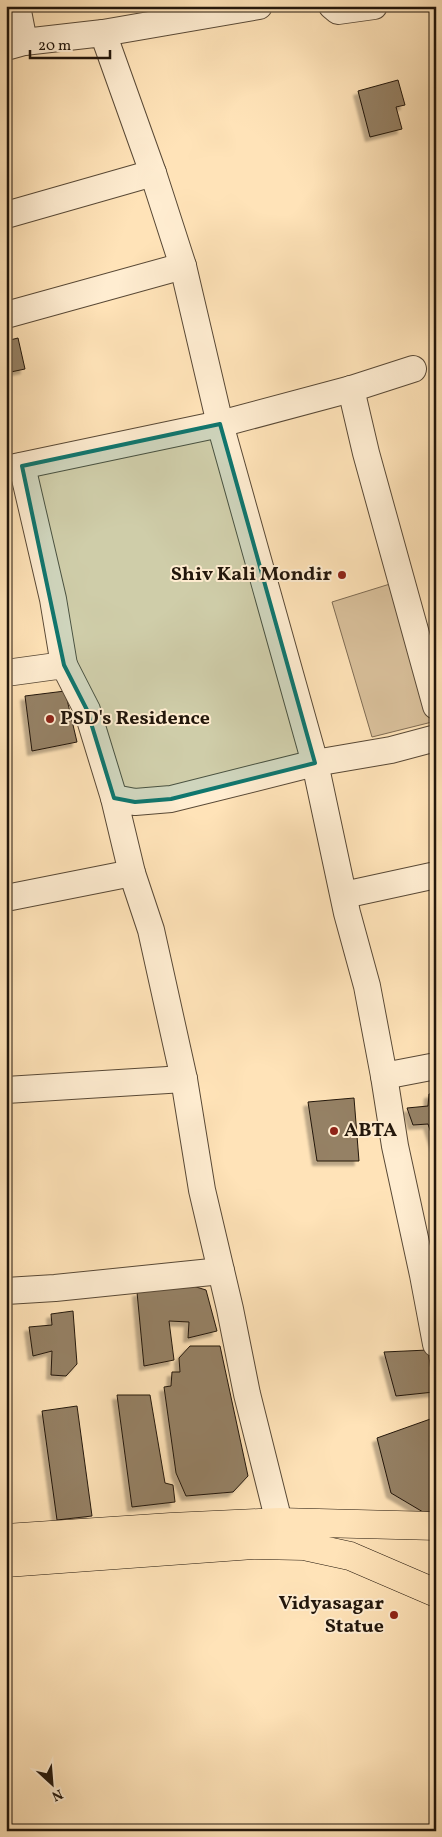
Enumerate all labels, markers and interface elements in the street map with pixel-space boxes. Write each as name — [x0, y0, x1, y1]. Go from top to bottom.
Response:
scale bar — [30, 28, 110, 60]
text: 20 m — [38, 36, 71, 57]
place label: Shiv Kali Mondir — [171, 561, 332, 589]
marker: Shiv Kali Mondir — [336, 569, 348, 581]
place label: PSD's Residence — [60, 705, 210, 733]
marker: PSD's Residence — [44, 713, 56, 725]
place label: ABTA — [344, 1117, 397, 1145]
marker: ABTA — [328, 1125, 340, 1137]
place label: Vidyasagar Statue — [279, 1590, 384, 1641]
marker: Vidyasagar Statue — [388, 1609, 400, 1621]
north arrow — [28, 1760, 78, 1810]
text: N — [48, 1784, 66, 1805]

